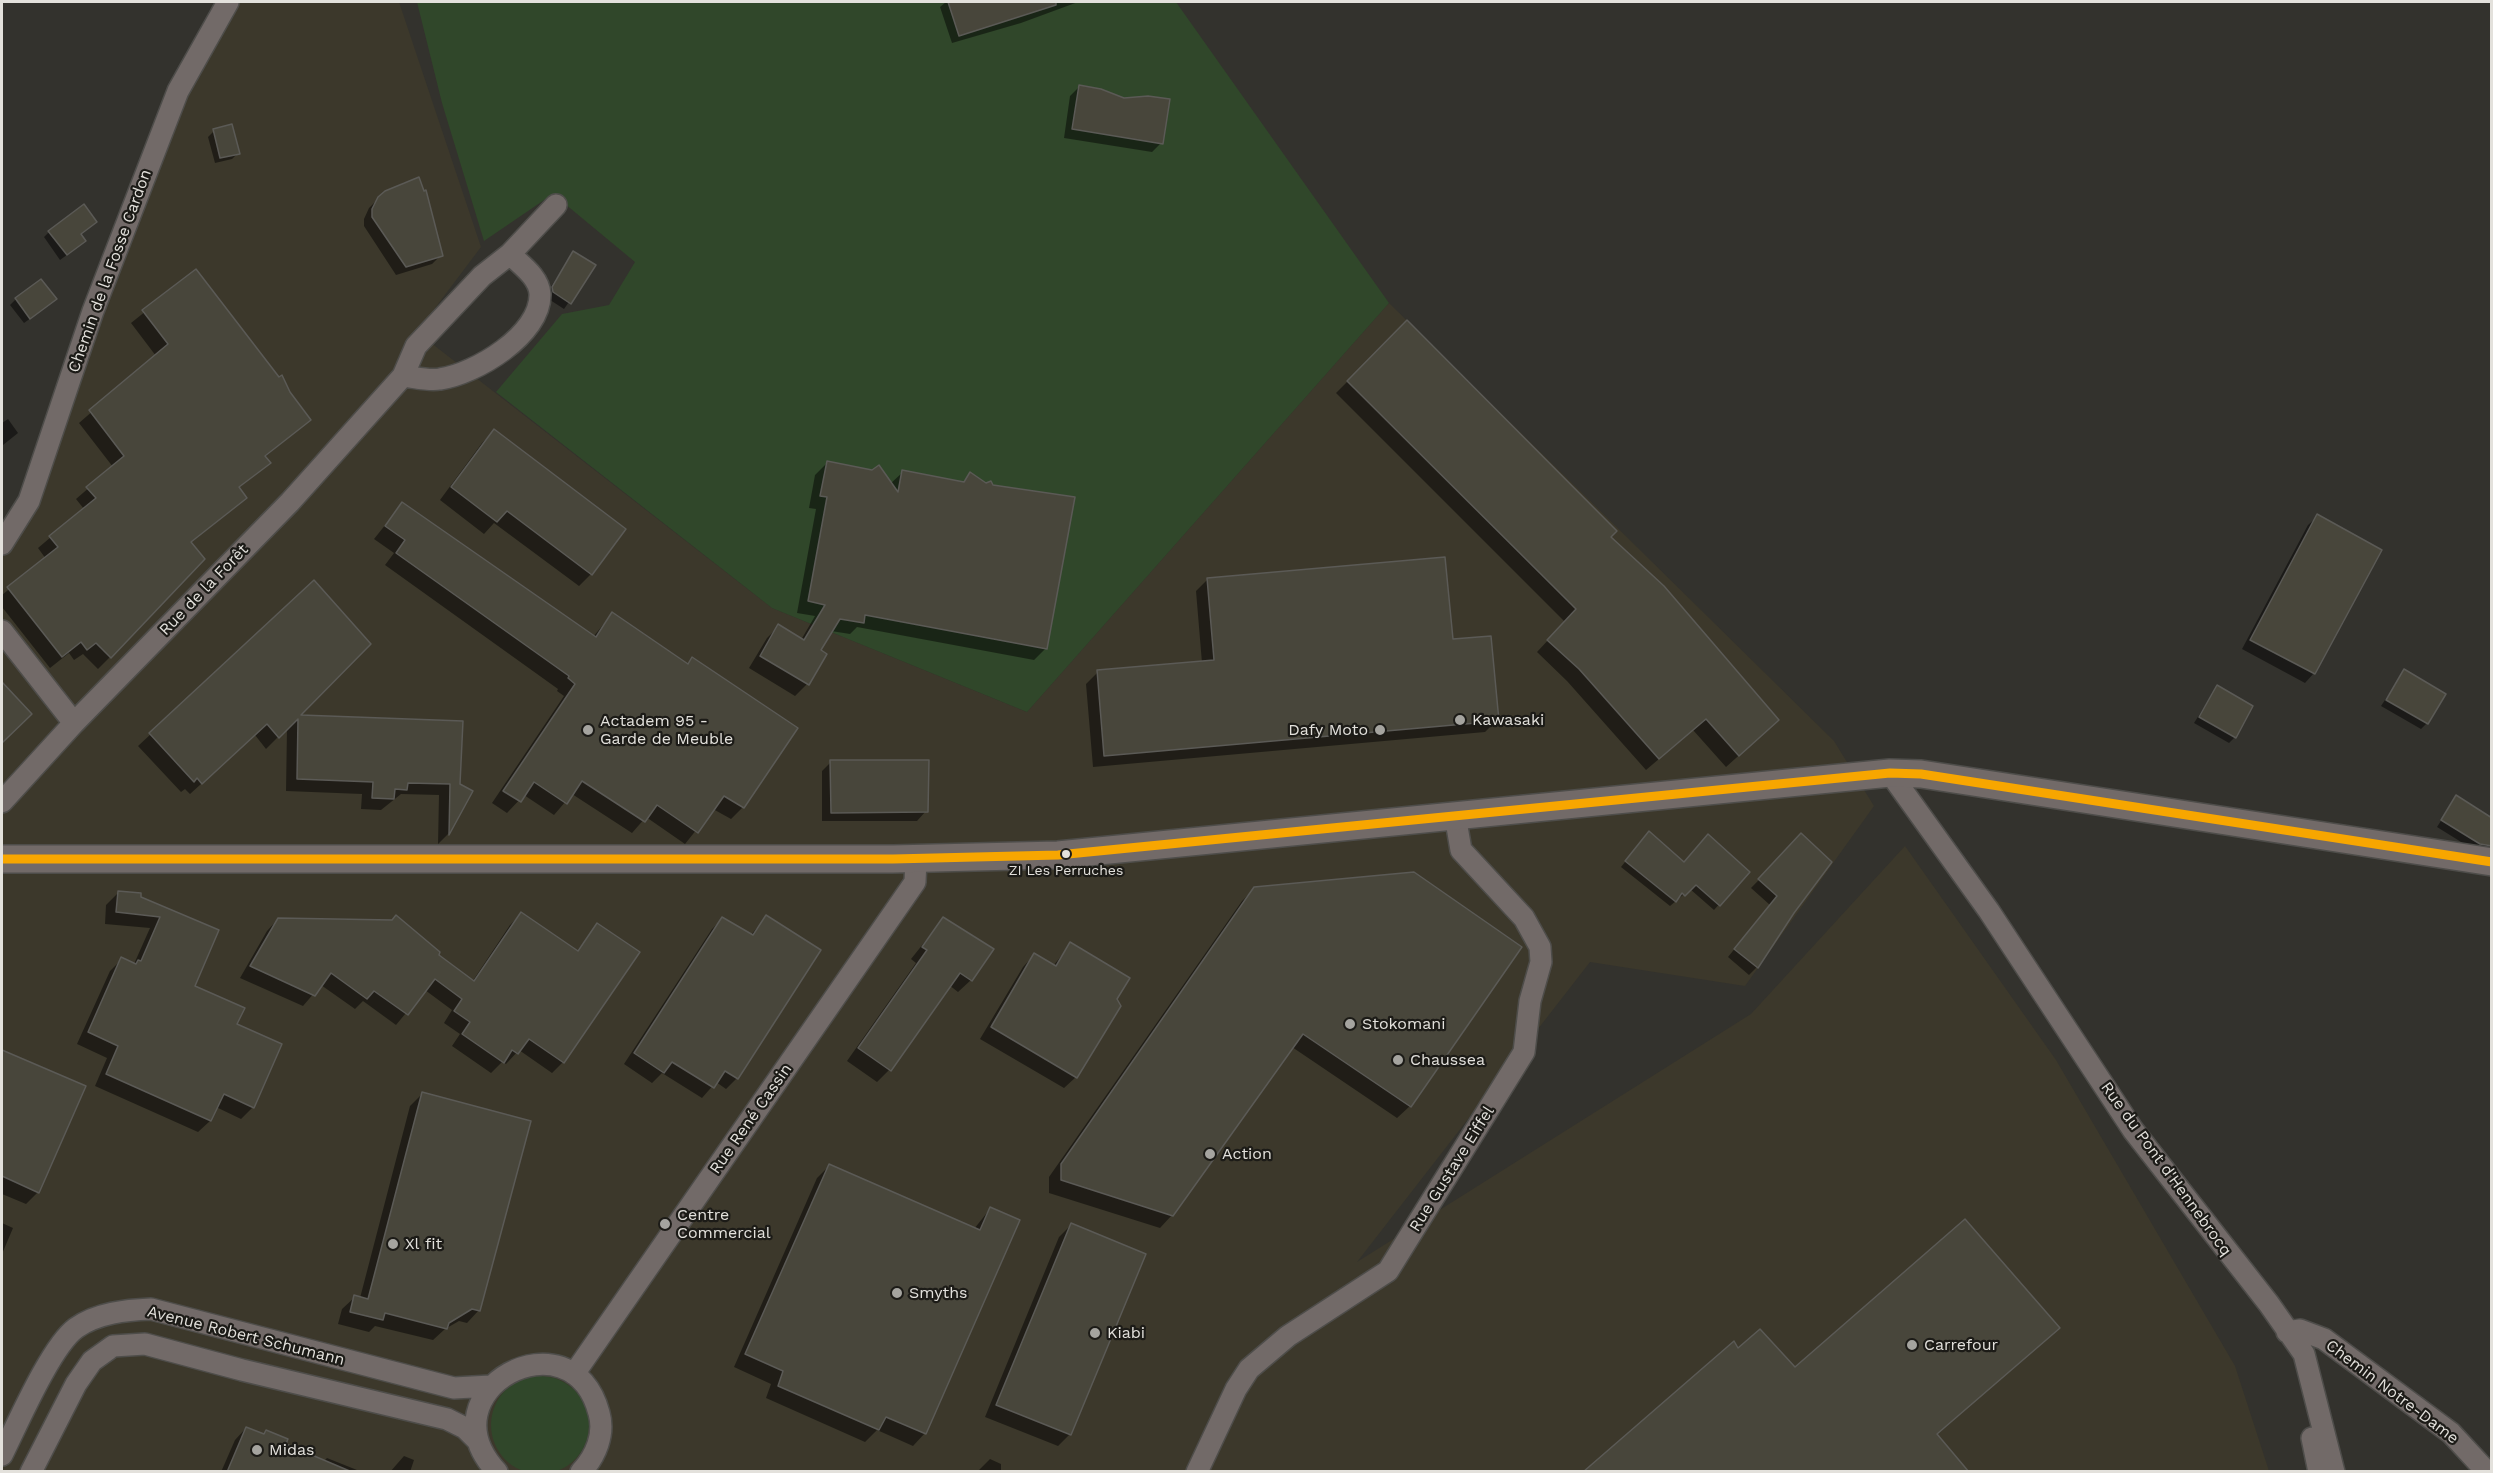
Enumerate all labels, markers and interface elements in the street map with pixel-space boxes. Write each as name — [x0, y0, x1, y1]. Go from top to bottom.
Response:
street label: Chemin de la Fosse Cardon — [64, 167, 156, 375]
street label: Rue de la Forêt — [156, 540, 252, 640]
place label: Kawasaki — [1472, 710, 1544, 730]
place label: Actadem 95 - Garde de Meuble — [600, 711, 733, 749]
marker: Kawasaki — [1453, 713, 1467, 727]
place label: Dafy Moto — [1288, 720, 1368, 740]
marker: Actadem 95 - Garde de Meuble — [581, 723, 595, 737]
marker: Dafy Moto — [1373, 723, 1387, 737]
marker: ZI Les Perruches — [1060, 848, 1072, 860]
place label: ZI Les Perruches — [1009, 863, 1123, 879]
place label: Stokomani — [1362, 1014, 1445, 1034]
marker: Stokomani — [1343, 1017, 1357, 1031]
place label: Chaussea — [1410, 1050, 1485, 1070]
marker: Chaussea — [1391, 1053, 1405, 1067]
street label: Rue René Cassin — [706, 1060, 796, 1178]
street label: Rue du Pont d'Hennebrocq — [2096, 1078, 2236, 1260]
street label: Rue Gustave Eiffel — [1406, 1103, 1498, 1235]
place label: Action — [1222, 1144, 1272, 1164]
marker: Action — [1203, 1147, 1217, 1161]
place label: Centre Commercial — [677, 1205, 771, 1243]
marker: Centre Commercial — [658, 1217, 672, 1231]
place label: Xl fit — [405, 1234, 442, 1254]
marker: Xl fit — [386, 1237, 400, 1251]
place label: Smyths — [909, 1283, 967, 1303]
marker: Smyths — [890, 1286, 904, 1300]
street label: Avenue Robert Schumann — [145, 1302, 347, 1370]
place label: Kiabi — [1107, 1323, 1145, 1343]
marker: Kiabi — [1088, 1326, 1102, 1340]
place label: Carrefour — [1924, 1335, 1998, 1355]
street label: Chemin Notre-Dame — [2322, 1336, 2462, 1448]
marker: Carrefour — [1905, 1338, 1919, 1352]
place label: Midas — [269, 1440, 314, 1460]
marker: Midas — [250, 1443, 264, 1457]

